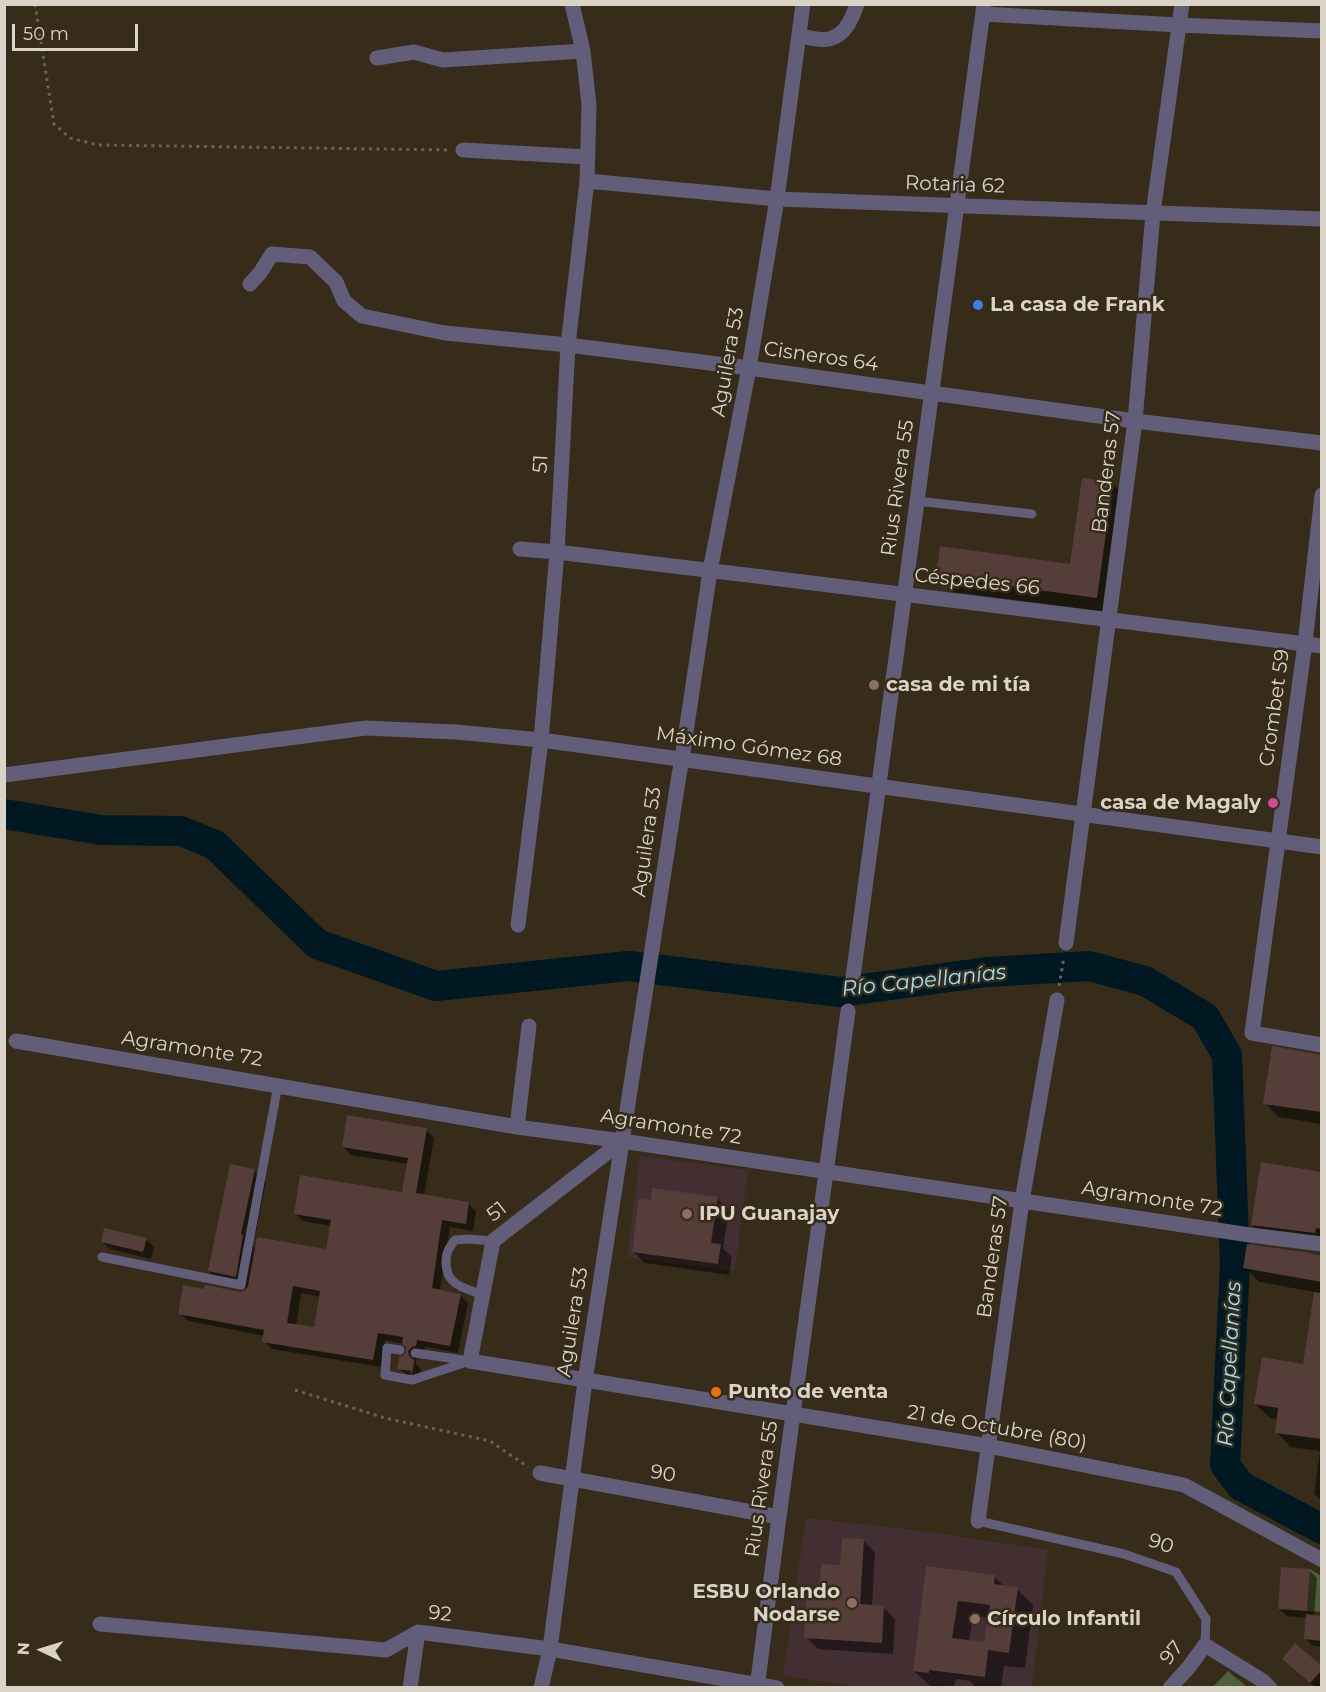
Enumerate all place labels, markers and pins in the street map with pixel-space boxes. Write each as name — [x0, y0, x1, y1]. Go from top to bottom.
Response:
place label: La casa de Frank — [990, 293, 1165, 317]
marker: La casa de Frank — [971, 298, 985, 312]
place label: casa de mi tía — [886, 673, 1031, 697]
marker: casa de mi tía — [867, 678, 881, 692]
place label: casa de Magaly — [1100, 791, 1261, 815]
marker: casa de Magaly — [1266, 796, 1280, 810]
place label: IPU Guanajay — [699, 1202, 839, 1226]
marker: IPU Guanajay — [680, 1207, 694, 1221]
place label: Punto de venta — [728, 1380, 888, 1404]
marker: Punto de venta — [709, 1385, 723, 1399]
place label: ESBU Orlando Nodarse — [692, 1580, 840, 1627]
marker: ESBU Orlando Nodarse — [845, 1596, 859, 1610]
place label: Círculo Infantil — [987, 1607, 1141, 1631]
marker: Círculo Infantil — [968, 1612, 982, 1626]

